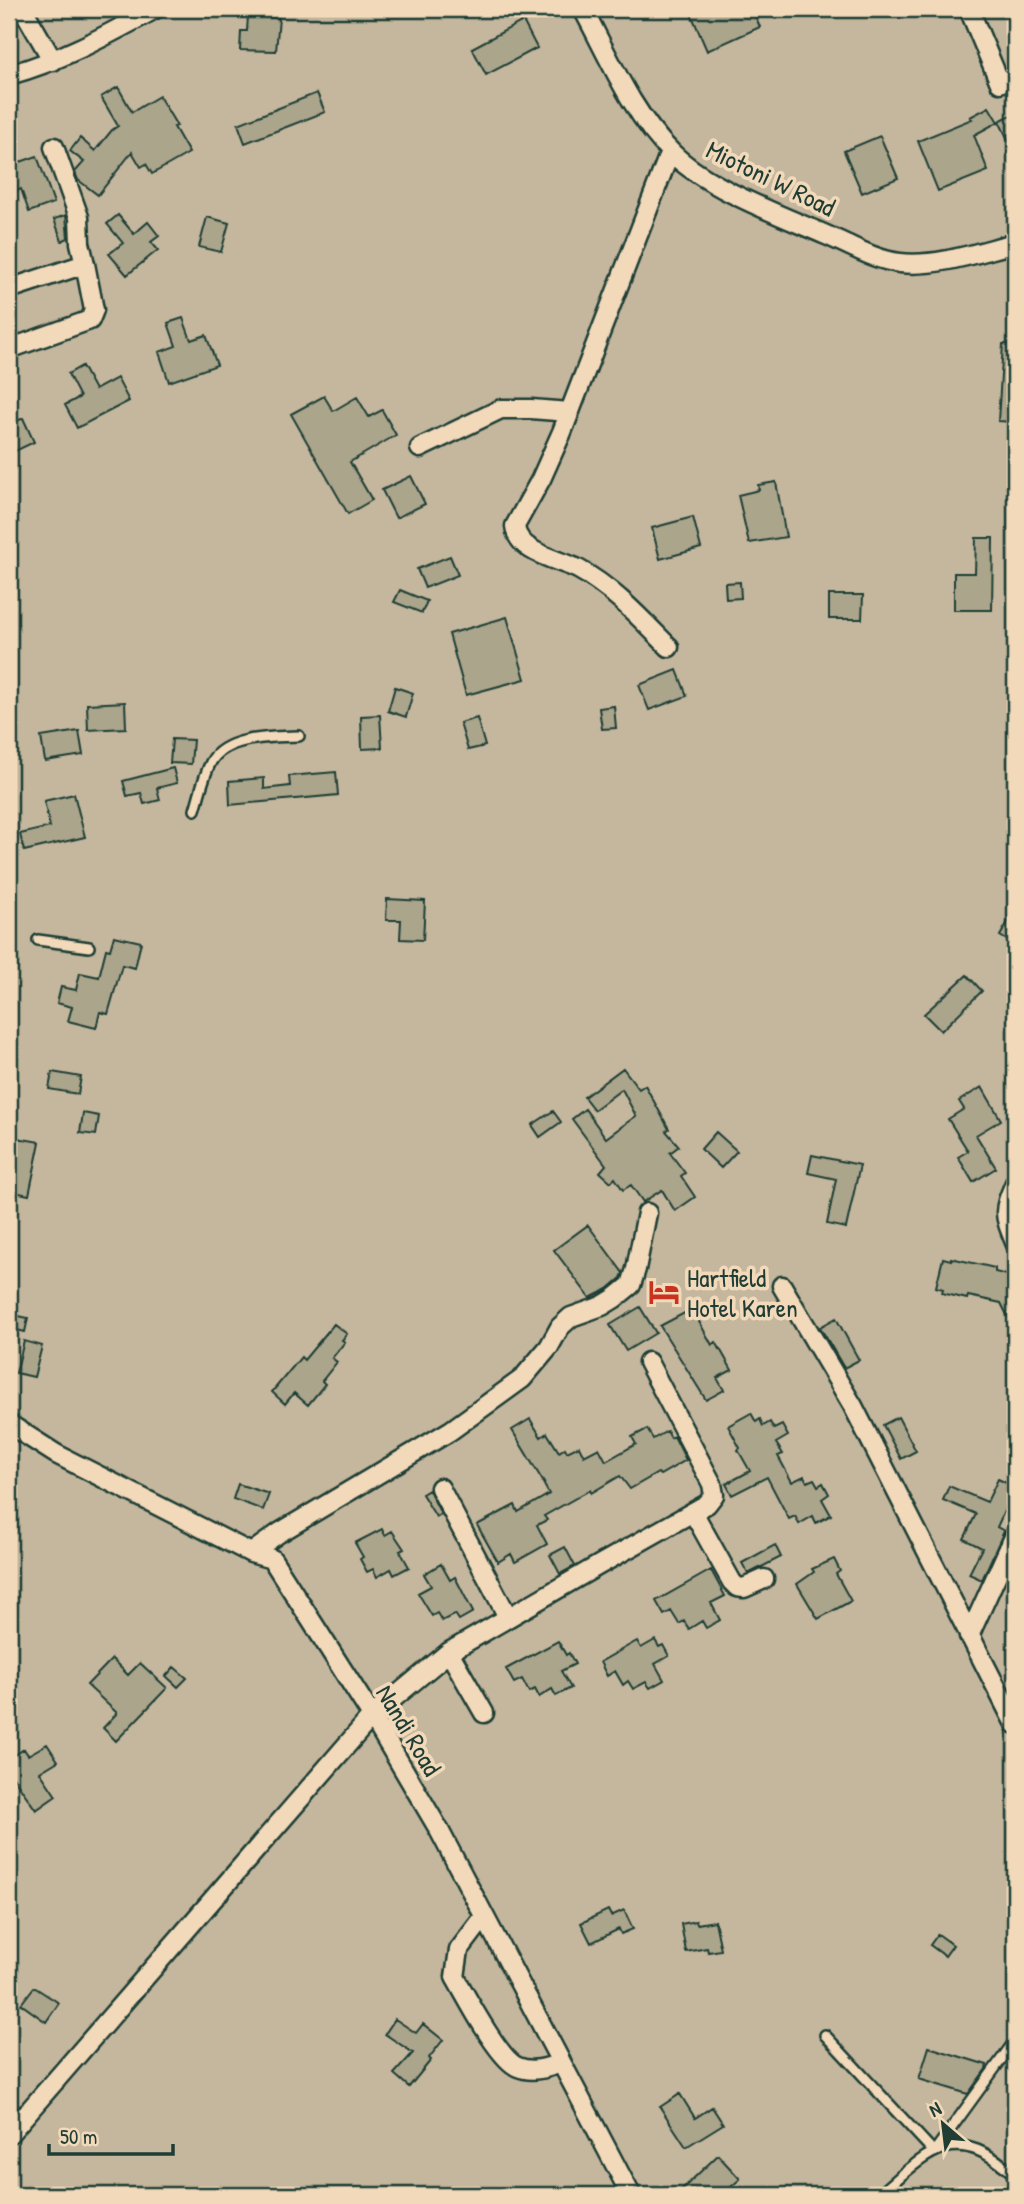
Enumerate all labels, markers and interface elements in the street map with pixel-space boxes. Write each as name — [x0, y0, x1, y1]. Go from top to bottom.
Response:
street label: Miotoni W Road — [701, 132, 841, 224]
place label: Hartfield Hotel Karen — [687, 1260, 798, 1325]
hotel icon: Hartfield Hotel Karen — [647, 1275, 681, 1309]
street label: Nandi Road — [368, 1678, 450, 1782]
north arrow — [908, 2088, 978, 2158]
text: N — [924, 2095, 946, 2123]
scale bar — [49, 2113, 173, 2157]
text: 50 m — [60, 2122, 97, 2151]

